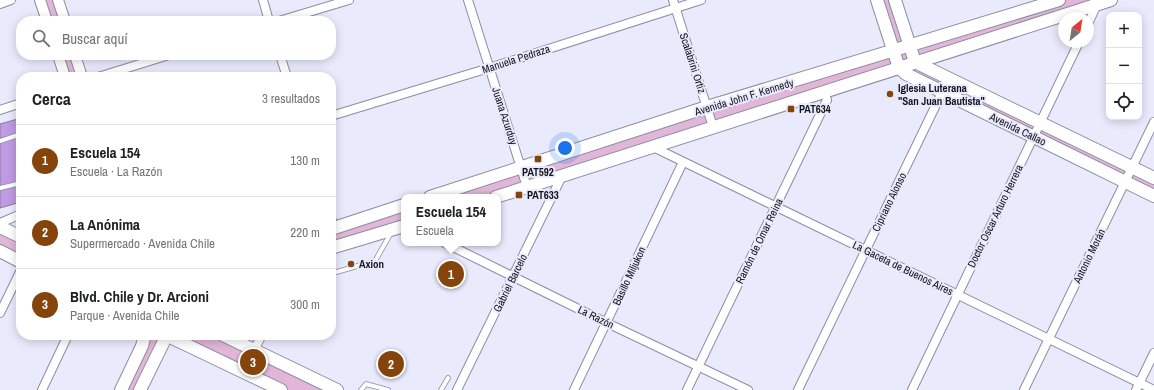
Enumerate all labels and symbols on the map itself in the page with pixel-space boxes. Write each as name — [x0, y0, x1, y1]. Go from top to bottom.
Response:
north arrow — [1058, 12, 1094, 48]
street label: Scalabrini Ortiz — [677, 31, 709, 95]
street label: Manuela Pedraza — [480, 41, 552, 77]
street label: Avenida John F. Kennedy — [692, 75, 796, 119]
place label: Iglesia Luterana "San Juan Bautista" — [898, 81, 985, 108]
street label: Juana Azurduy — [489, 85, 521, 147]
marker: Iglesia Luterana "San Juan Bautista" — [885, 89, 895, 99]
place label: PAT634 — [799, 102, 831, 116]
marker: PAT634 — [786, 104, 796, 114]
street label: Avenida Callao — [987, 109, 1048, 149]
your location — [555, 138, 575, 158]
marker: PAT592 — [533, 154, 543, 164]
street label: Doctor Oscar Arturo Herrera — [964, 162, 1026, 270]
place label: PAT592 — [522, 165, 554, 179]
street label: Cipriano Alonso — [869, 170, 909, 234]
place label: PAT633 — [527, 188, 559, 202]
marker: PAT633 — [514, 190, 524, 200]
street label: Ramón de Omar Reina — [732, 196, 786, 286]
street label: Antonio Morán — [1069, 226, 1108, 287]
street label: La Gaceta de Buenos Aires — [850, 238, 956, 299]
street label: Basillo Miljukon — [609, 244, 649, 308]
street label: Gabriel Barcelo — [490, 252, 530, 314]
place label: Axion — [359, 257, 384, 271]
marker: Axion — [346, 259, 356, 269]
pin: 1 — [438, 259, 464, 289]
street label: La Razón — [576, 302, 616, 332]
pin: 3 — [240, 347, 266, 377]
pin: 2 — [378, 349, 404, 379]

